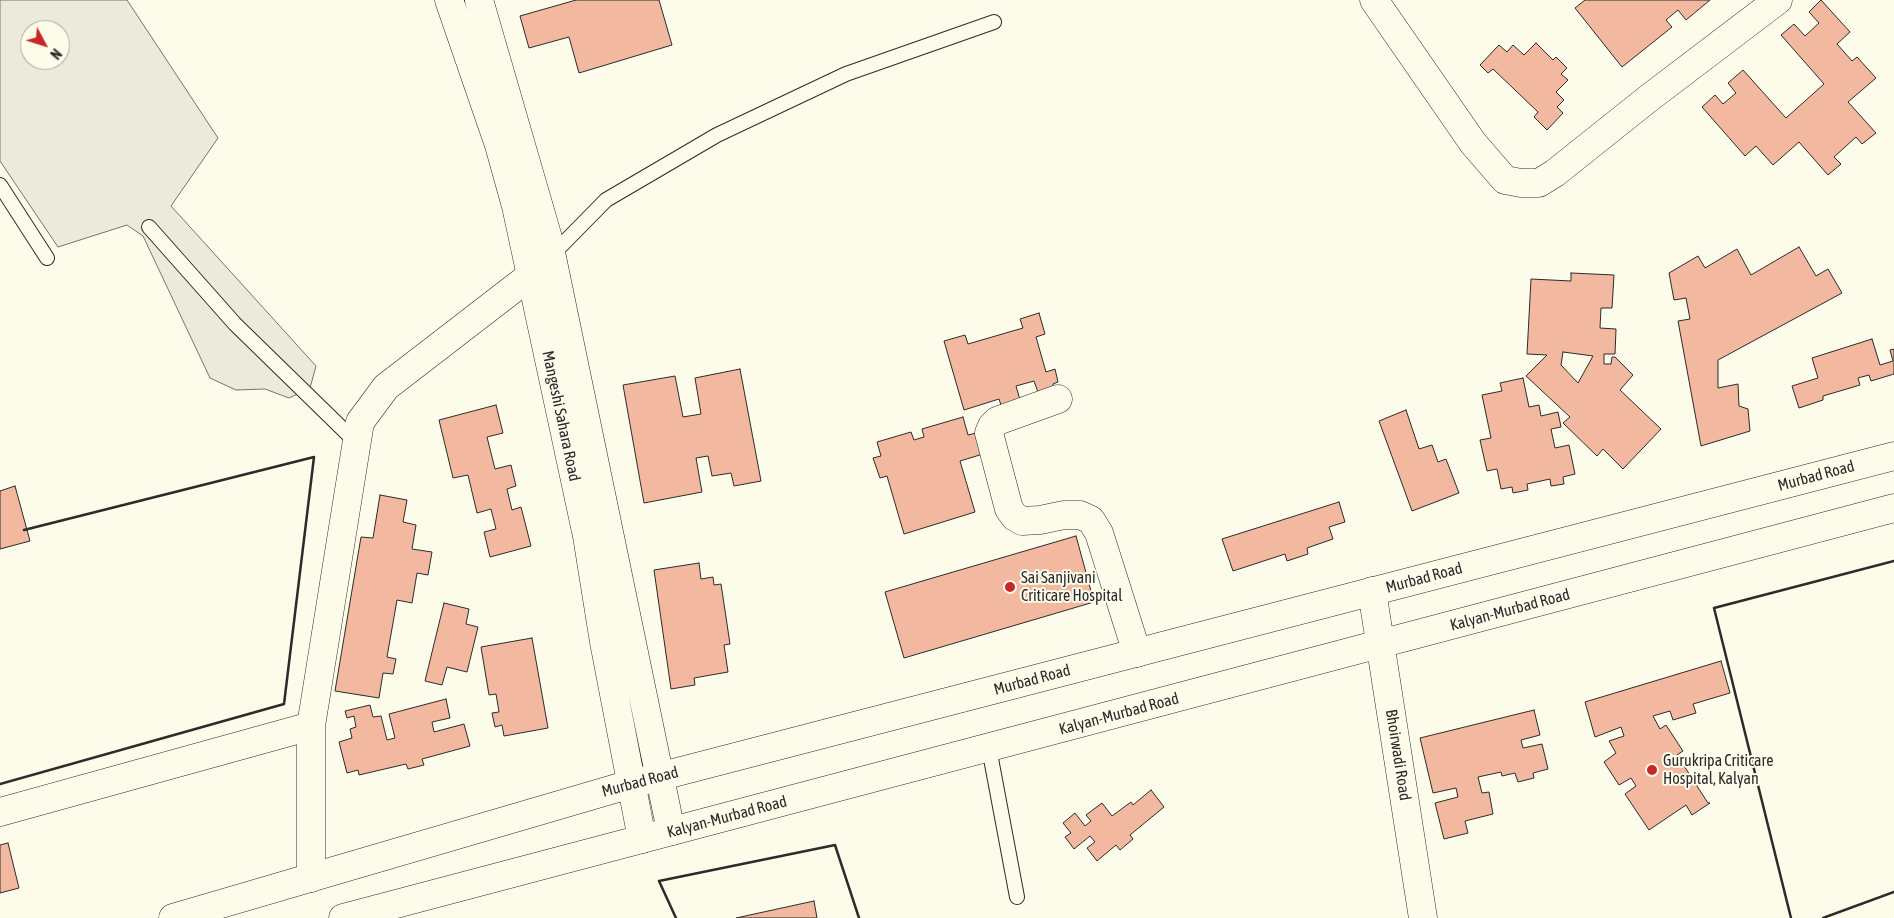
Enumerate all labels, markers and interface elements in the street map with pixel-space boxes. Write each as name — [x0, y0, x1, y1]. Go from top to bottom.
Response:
north arrow — [20, 20, 70, 70]
text: N — [47, 46, 65, 62]
street label: Mangeshi Sahara Road — [538, 349, 584, 483]
street label: Murbad Road — [1776, 457, 1856, 495]
street label: Murbad Road — [1384, 559, 1464, 597]
place label: Sai Sanjivani Criticare Hospital — [1021, 568, 1122, 606]
marker: Sai Sanjivani Criticare Hospital — [1003, 580, 1017, 594]
street label: Kalyan-Murbad Road — [1448, 585, 1572, 635]
street label: Murbad Road — [992, 661, 1072, 699]
street label: Kalyan-Murbad Road — [1057, 689, 1181, 739]
street label: Bhoirwadi Road — [1381, 708, 1415, 802]
place label: Gurukripa Criticare Hospital, Kalyan — [1663, 751, 1774, 789]
street label: Murbad Road — [600, 763, 680, 801]
marker: Gurukripa Criticare Hospital, Kalyan — [1645, 763, 1659, 777]
street label: Kalyan-Murbad Road — [665, 792, 789, 842]

